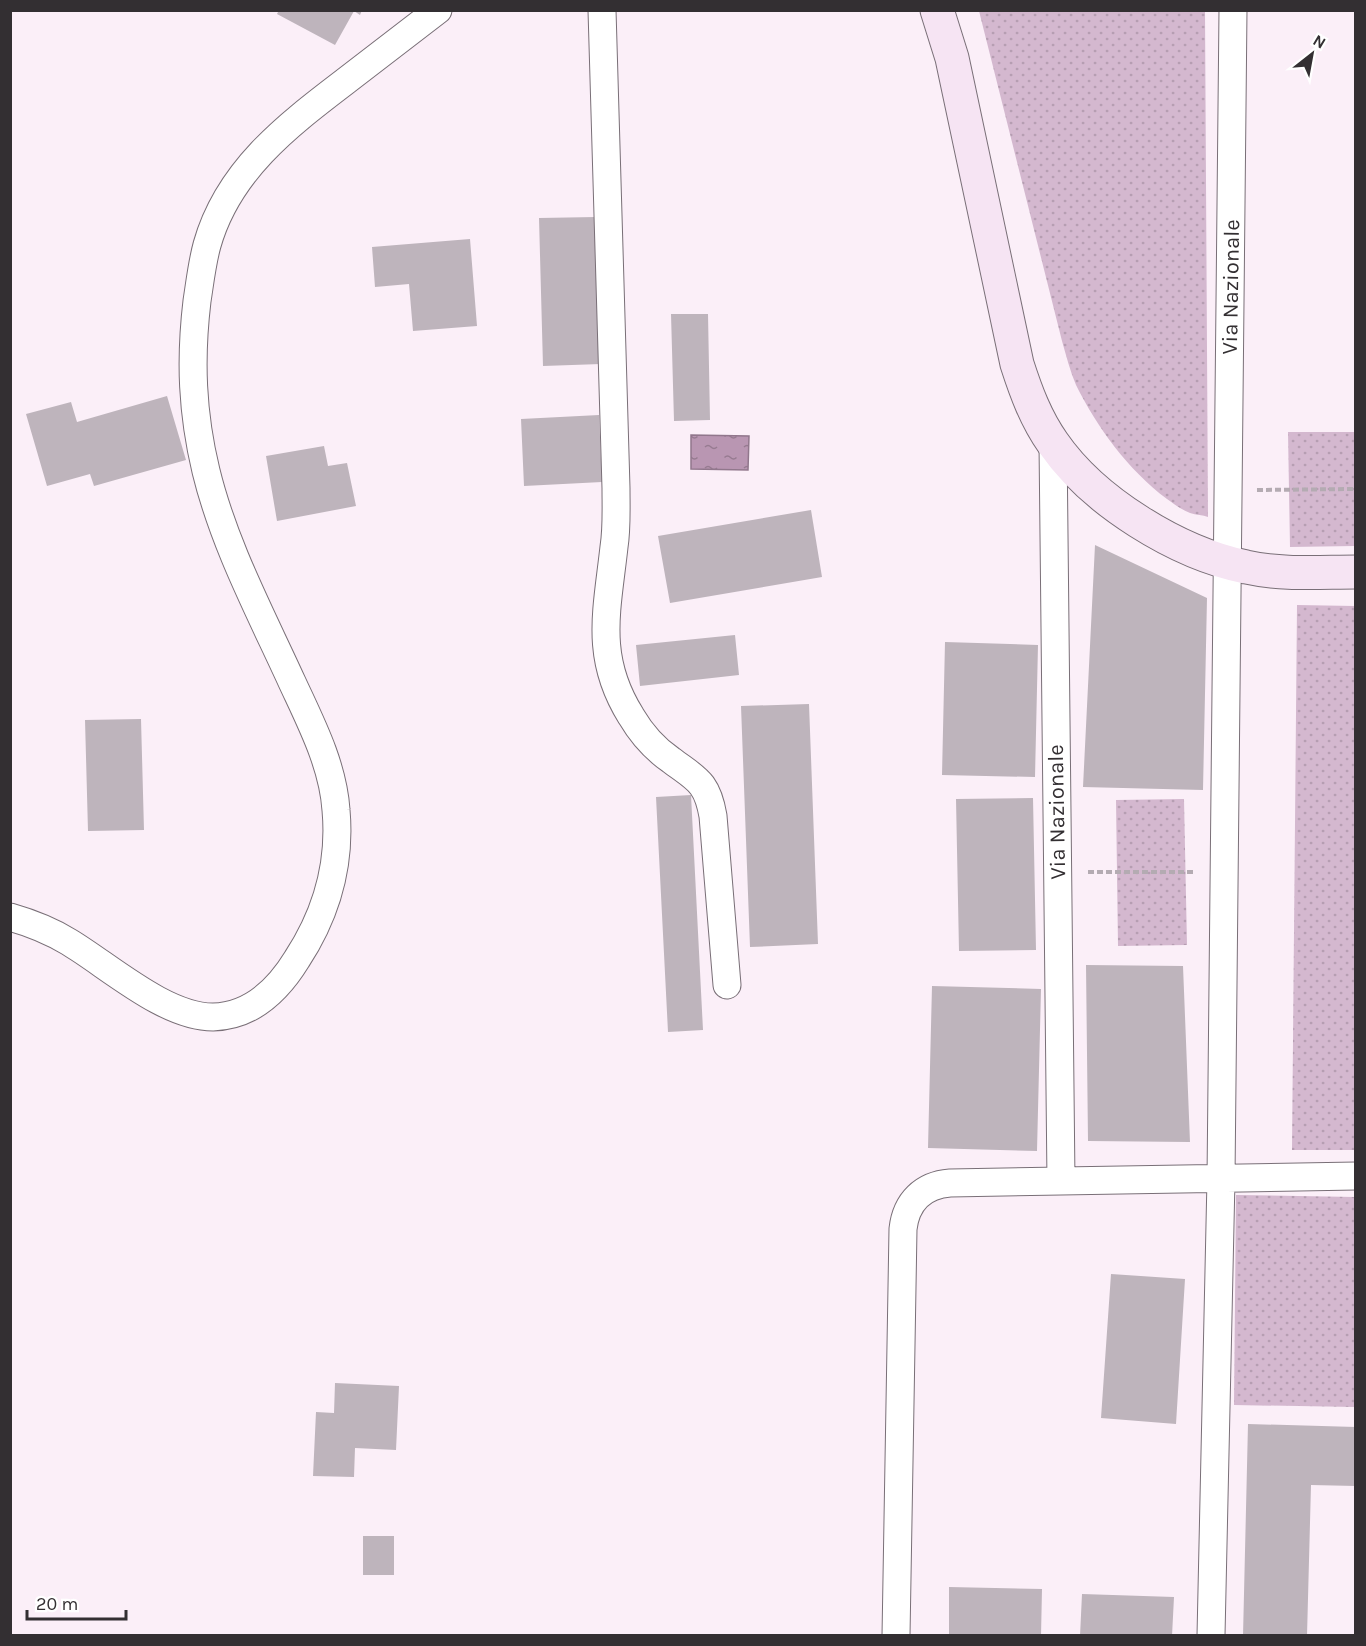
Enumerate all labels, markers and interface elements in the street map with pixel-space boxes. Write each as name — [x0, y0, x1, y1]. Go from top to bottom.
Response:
north arrow — [1282, 24, 1342, 84]
text: N — [1310, 30, 1329, 53]
street label: Via Nazionale — [1217, 219, 1245, 355]
street label: Via Nazionale — [1043, 744, 1071, 880]
scale bar — [27, 1583, 126, 1621]
text: 20 m — [36, 1593, 78, 1615]

